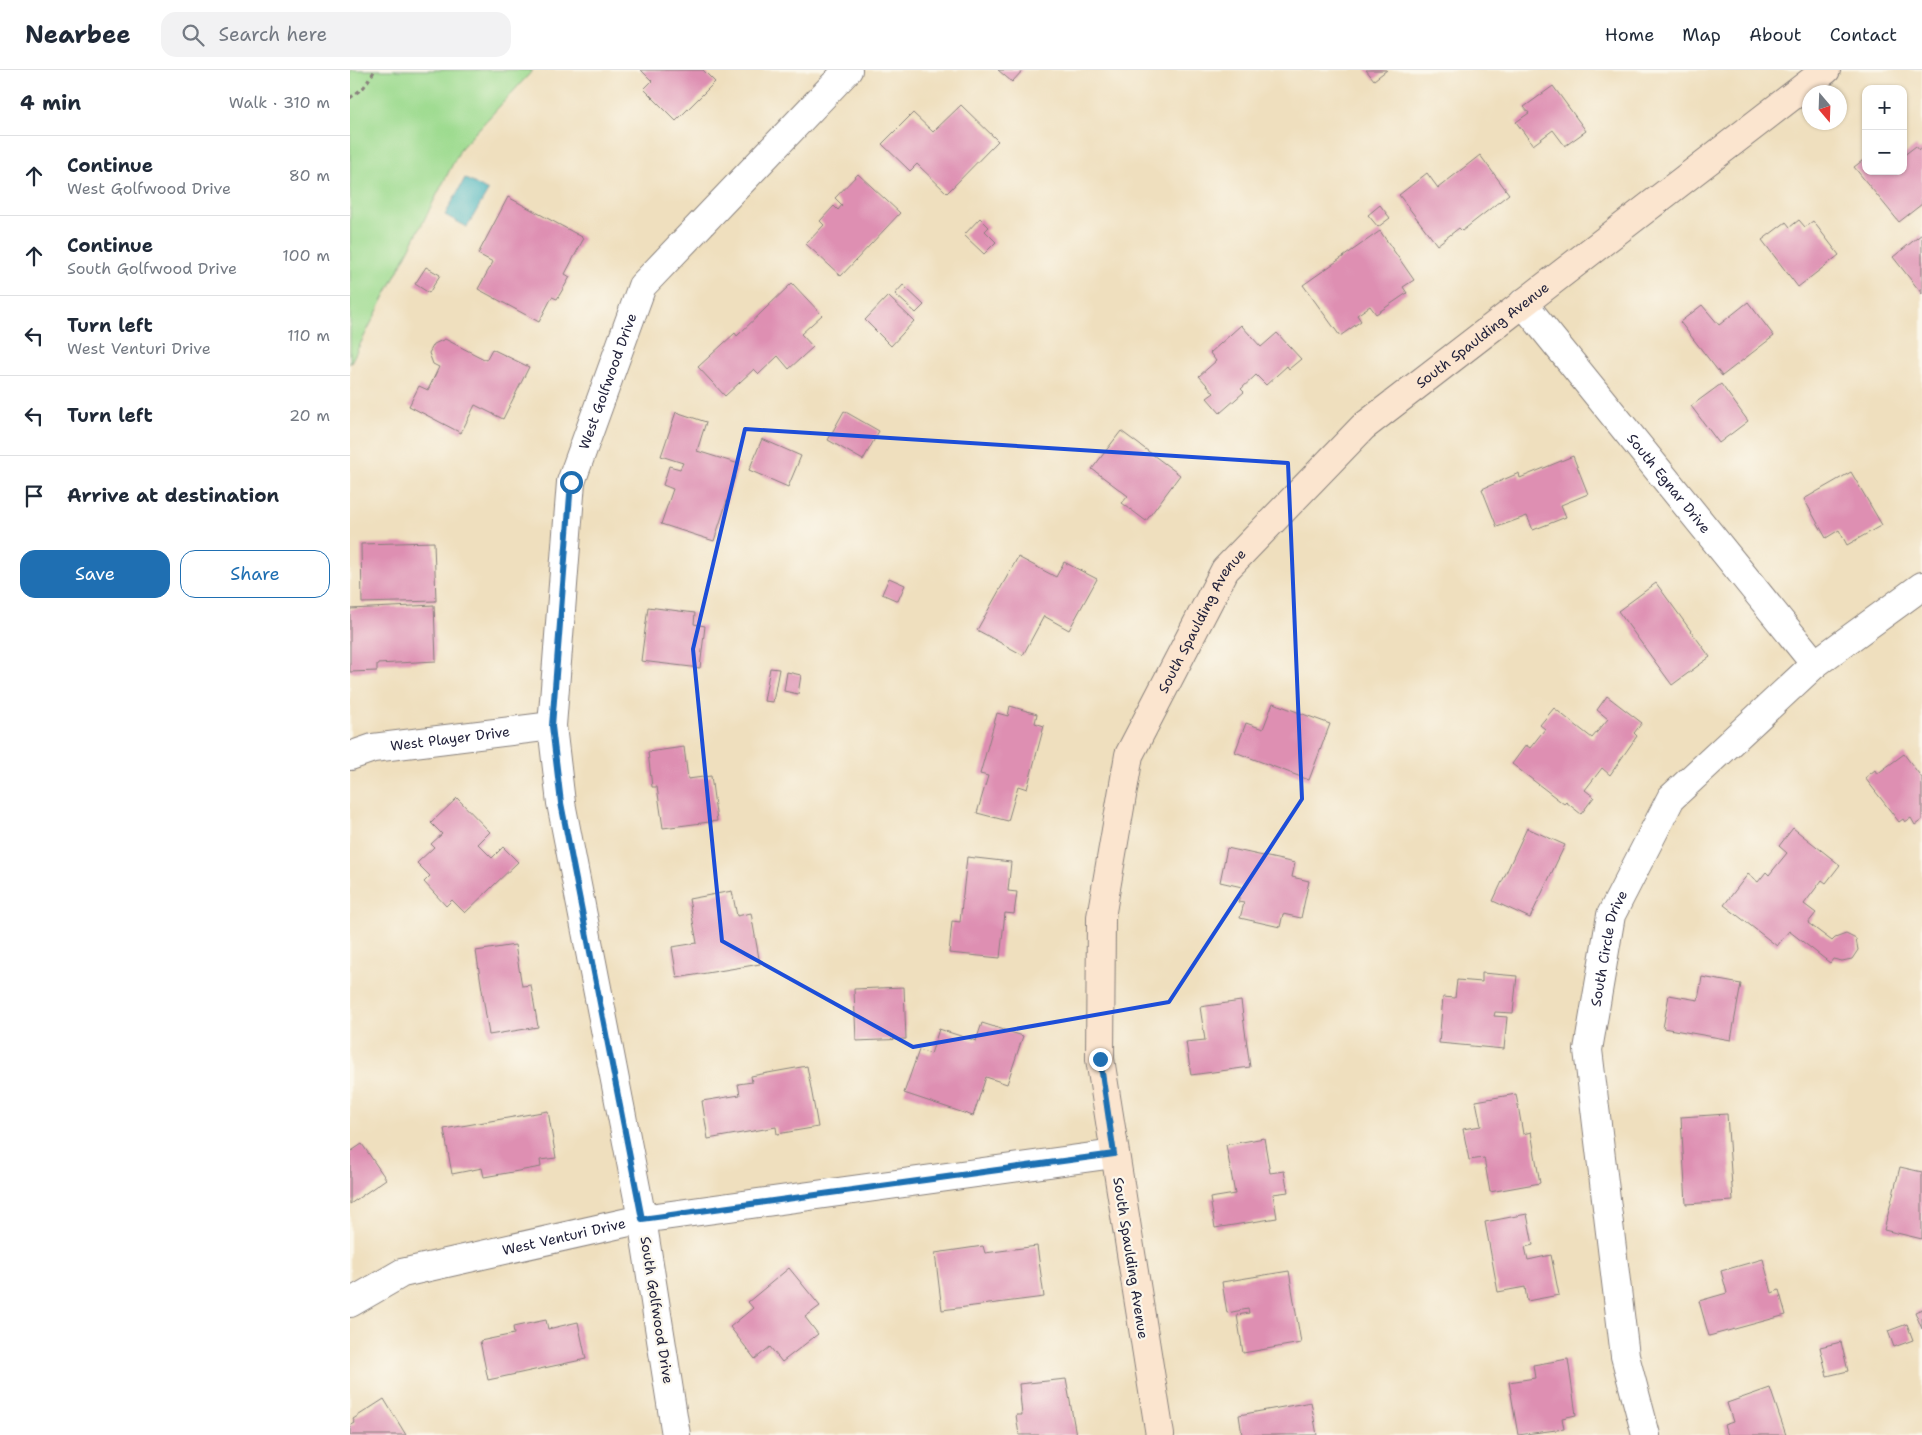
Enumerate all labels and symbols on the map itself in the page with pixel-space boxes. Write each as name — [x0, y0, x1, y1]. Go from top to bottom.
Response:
north arrow — [1802, 85, 1847, 130]
street label: South Spaulding Avenue — [1412, 278, 1553, 392]
street label: West Golfwood Drive — [575, 310, 640, 452]
street label: South Egnar Drive — [1623, 430, 1715, 537]
route start — [560, 471, 583, 494]
street label: South Spaulding Avenue — [1154, 545, 1250, 696]
street label: West Player Drive — [389, 722, 511, 755]
street label: South Circle Drive — [1587, 887, 1631, 1008]
route end — [1089, 1048, 1112, 1071]
street label: South Spaulding Avenue — [1109, 1176, 1153, 1340]
street label: West Venturi Drive — [500, 1214, 627, 1259]
street label: South Golfwood Drive — [636, 1235, 678, 1385]

